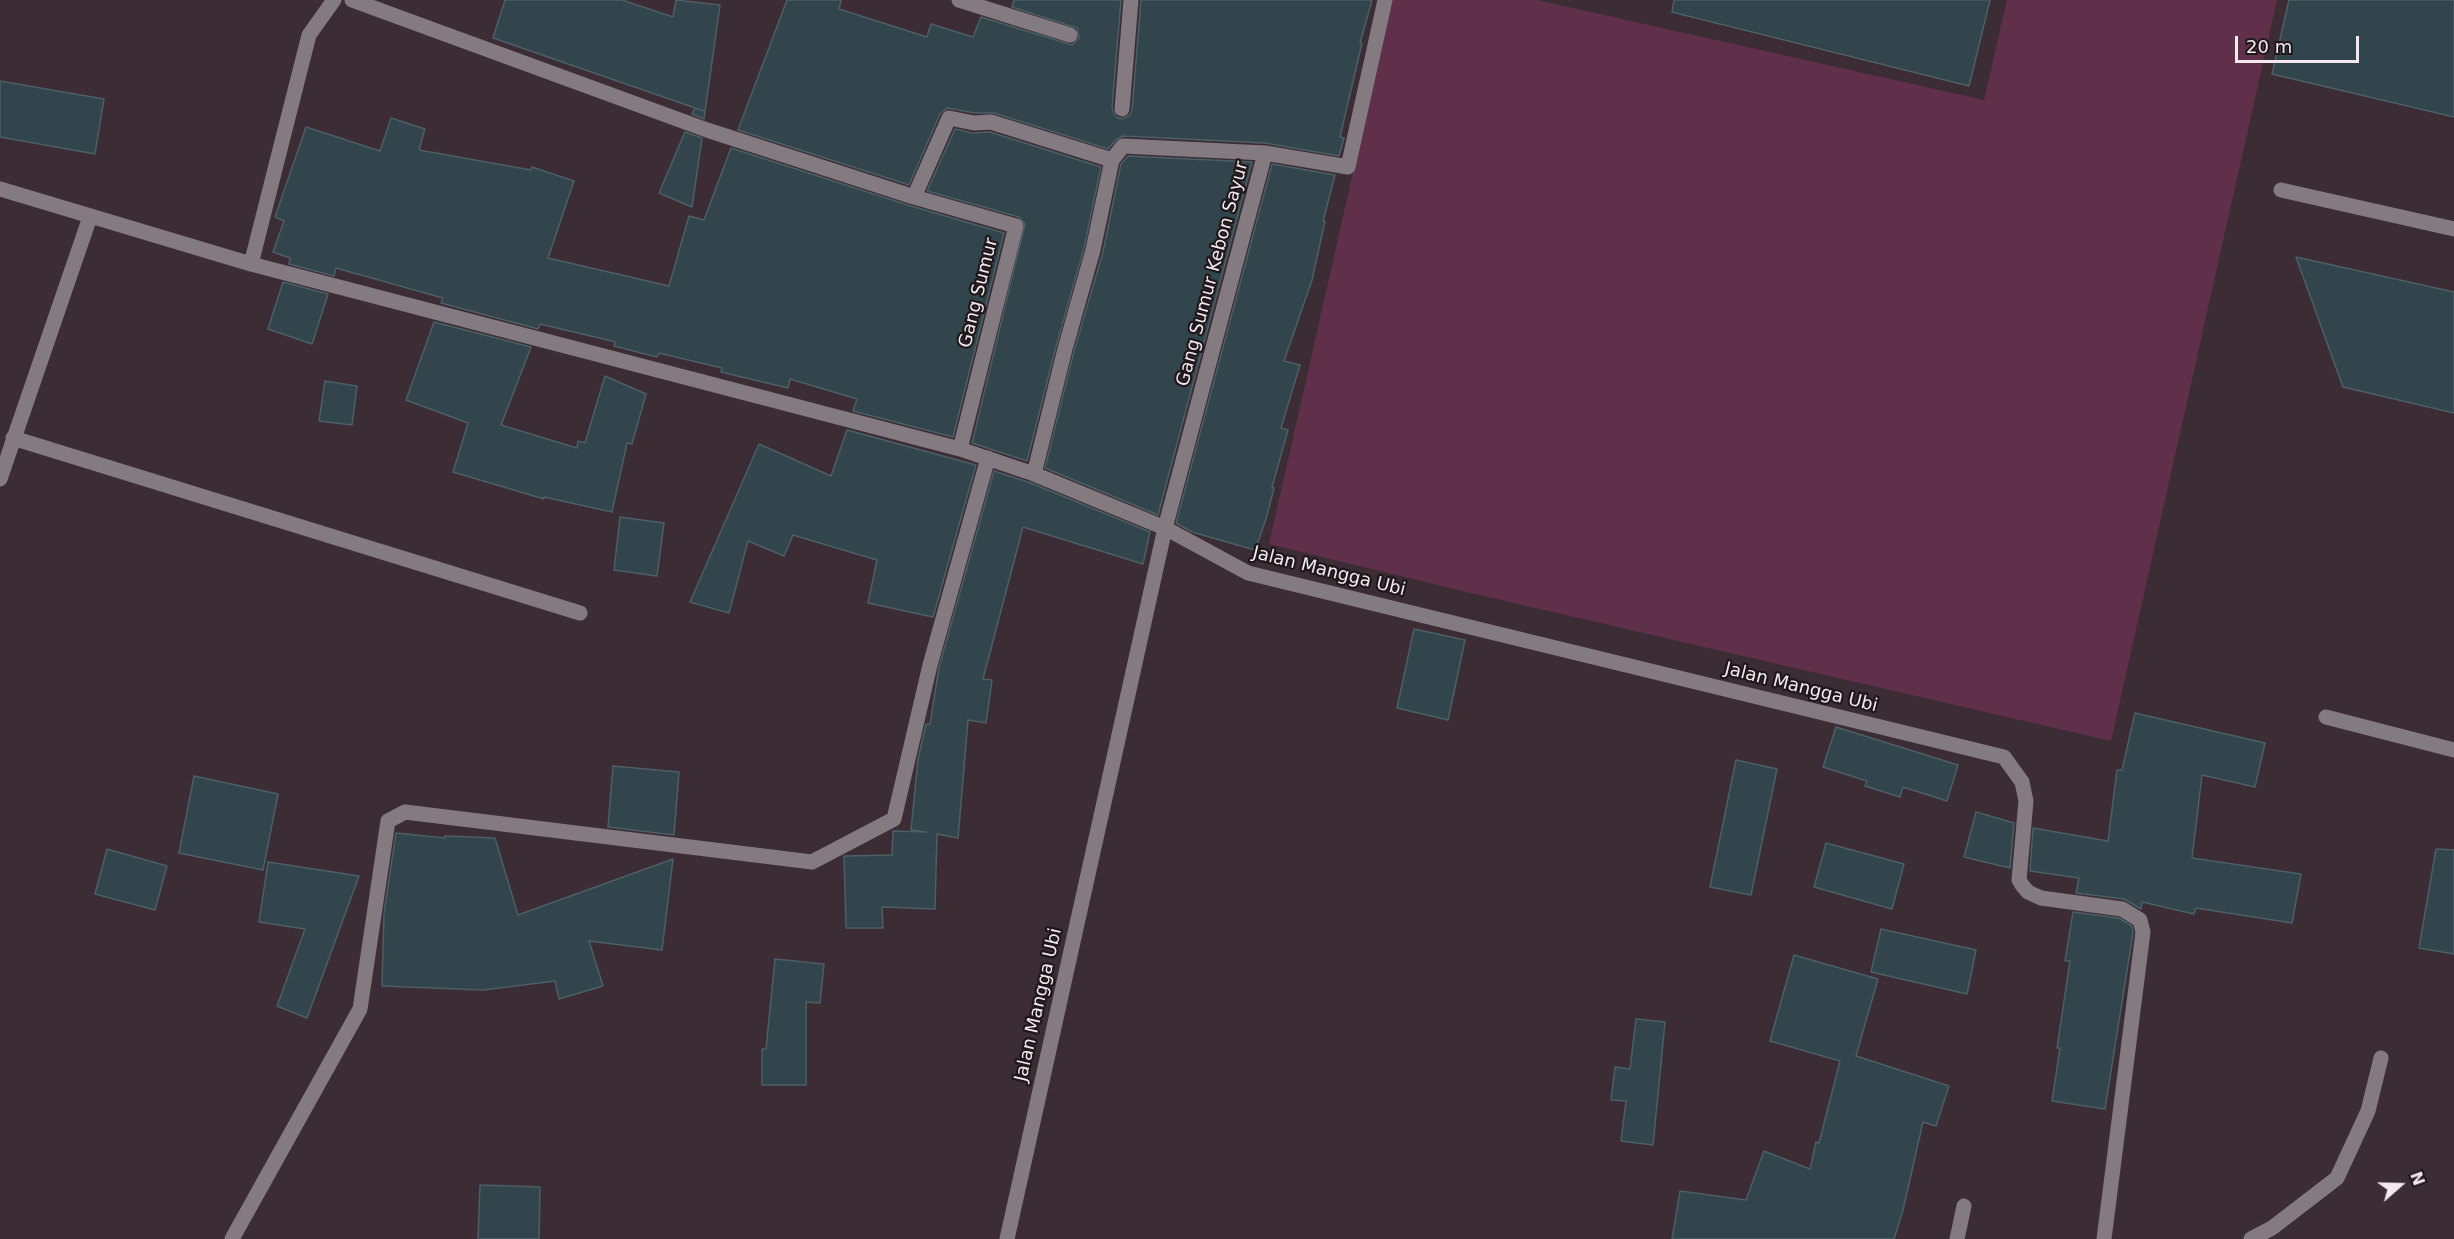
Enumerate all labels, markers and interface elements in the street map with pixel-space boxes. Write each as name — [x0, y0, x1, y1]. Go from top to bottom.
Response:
scale bar — [2238, 24, 2362, 62]
text: 20 m — [2246, 36, 2292, 57]
street label: Gang Sumur Kebon Sayur — [1173, 159, 1253, 389]
street label: Gang Sumur — [955, 236, 1003, 350]
street label: Jalan Mangga Ubi — [1250, 543, 1408, 601]
street label: Jalan Mangga Ubi — [1722, 659, 1880, 717]
street label: Jalan Mangga Ubi — [1011, 926, 1067, 1084]
north arrow — [2370, 1155, 2430, 1215]
text: N — [2406, 1169, 2429, 1188]

